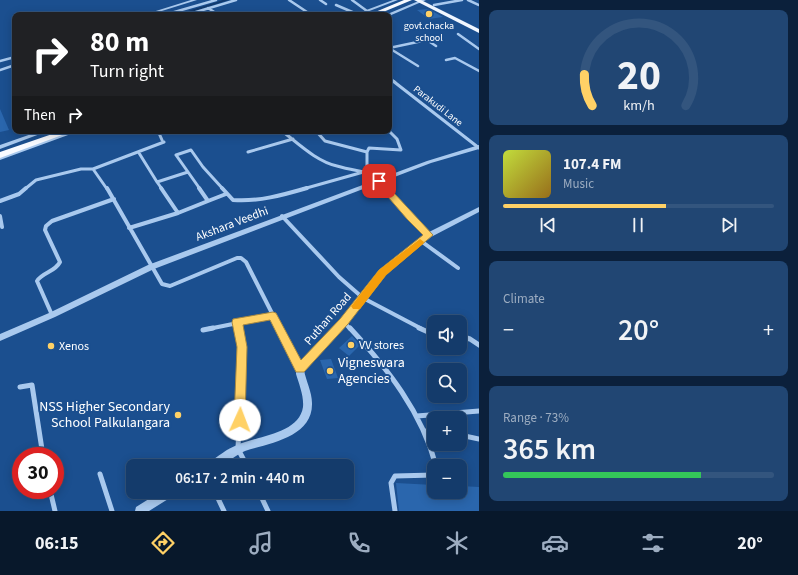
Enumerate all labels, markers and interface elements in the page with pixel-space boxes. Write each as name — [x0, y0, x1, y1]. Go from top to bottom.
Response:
marker: govt.chacka school — [424, 9, 434, 19]
place label: govt.chacka school — [404, 19, 454, 45]
text: 80 m — [90, 22, 149, 62]
icon: right — [24, 28, 76, 80]
text: 20 — [617, 45, 660, 105]
text: Turn right — [90, 59, 164, 84]
street label: Parakudi Lane — [410, 82, 466, 130]
text: km/h — [623, 94, 654, 115]
icon: right — [64, 104, 86, 126]
text: Then — [24, 105, 56, 126]
text: 107.4 FM — [563, 154, 621, 175]
pin — [362, 164, 396, 198]
icon: arrive — [368, 170, 390, 192]
text: Music — [563, 175, 594, 193]
street label: Akshara Veedhi — [193, 202, 271, 246]
icon: previous — [537, 214, 559, 236]
icon: pause — [627, 214, 649, 236]
icon: next — [718, 214, 740, 236]
street label: Puthan Road — [300, 289, 356, 349]
text: Climate — [503, 290, 545, 308]
text: 20° — [618, 309, 659, 352]
text: − — [503, 314, 514, 346]
text: + — [763, 314, 774, 346]
map controls — [427, 315, 467, 499]
button: sound — [427, 315, 467, 355]
place label: VV stores — [359, 337, 404, 354]
place label: Xenos — [59, 338, 89, 355]
marker: VV stores — [346, 340, 356, 350]
marker: Xenos — [46, 341, 56, 351]
place label: Vigneswara Agencies — [338, 353, 405, 389]
button: search — [427, 363, 467, 403]
marker: Vigneswara Agencies — [325, 366, 335, 376]
place label: NSS Higher Secondary School Palkulangara — [39, 397, 170, 433]
position arrow — [219, 399, 261, 441]
text: Range · 73% — [503, 409, 569, 427]
marker: NSS Higher Secondary School Palkulangara — [173, 410, 183, 420]
button: + — [427, 411, 467, 451]
text: 365 km — [503, 428, 596, 471]
speed limit sign: 30 — [12, 447, 64, 499]
button: − — [427, 459, 467, 499]
text: 06:17 · 2 min · 440 m — [175, 468, 305, 489]
icon: directions — [149, 529, 177, 557]
icon: music — [247, 529, 275, 557]
icon: phone — [345, 529, 373, 557]
icon: climate — [443, 529, 471, 557]
icon: car — [541, 529, 569, 557]
icon: filters — [639, 529, 667, 557]
text: 06:15 — [35, 531, 78, 556]
text: 20° — [737, 531, 763, 556]

